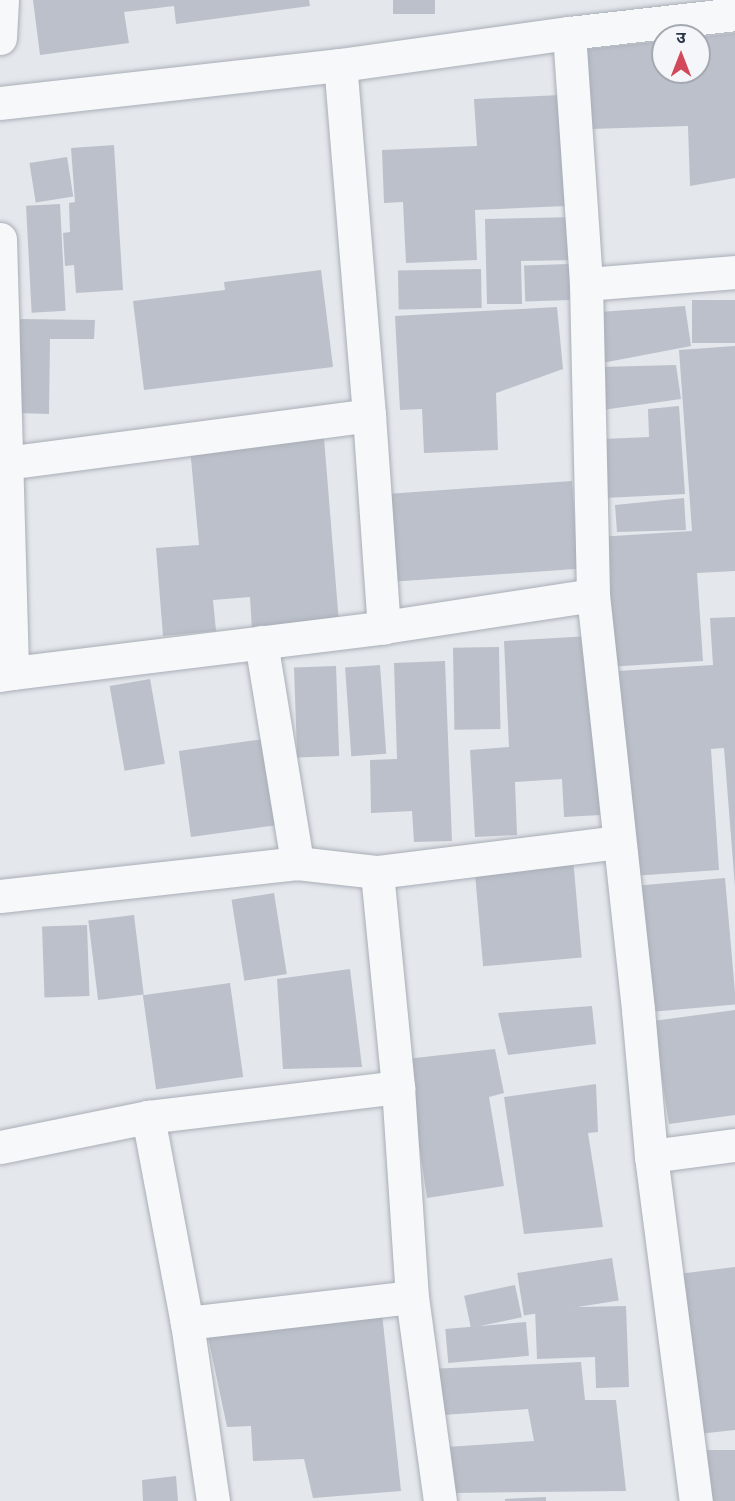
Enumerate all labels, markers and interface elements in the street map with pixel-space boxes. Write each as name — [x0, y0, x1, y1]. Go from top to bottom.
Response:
north arrow — [651, 24, 711, 84]
text: उ — [676, 28, 686, 47]

